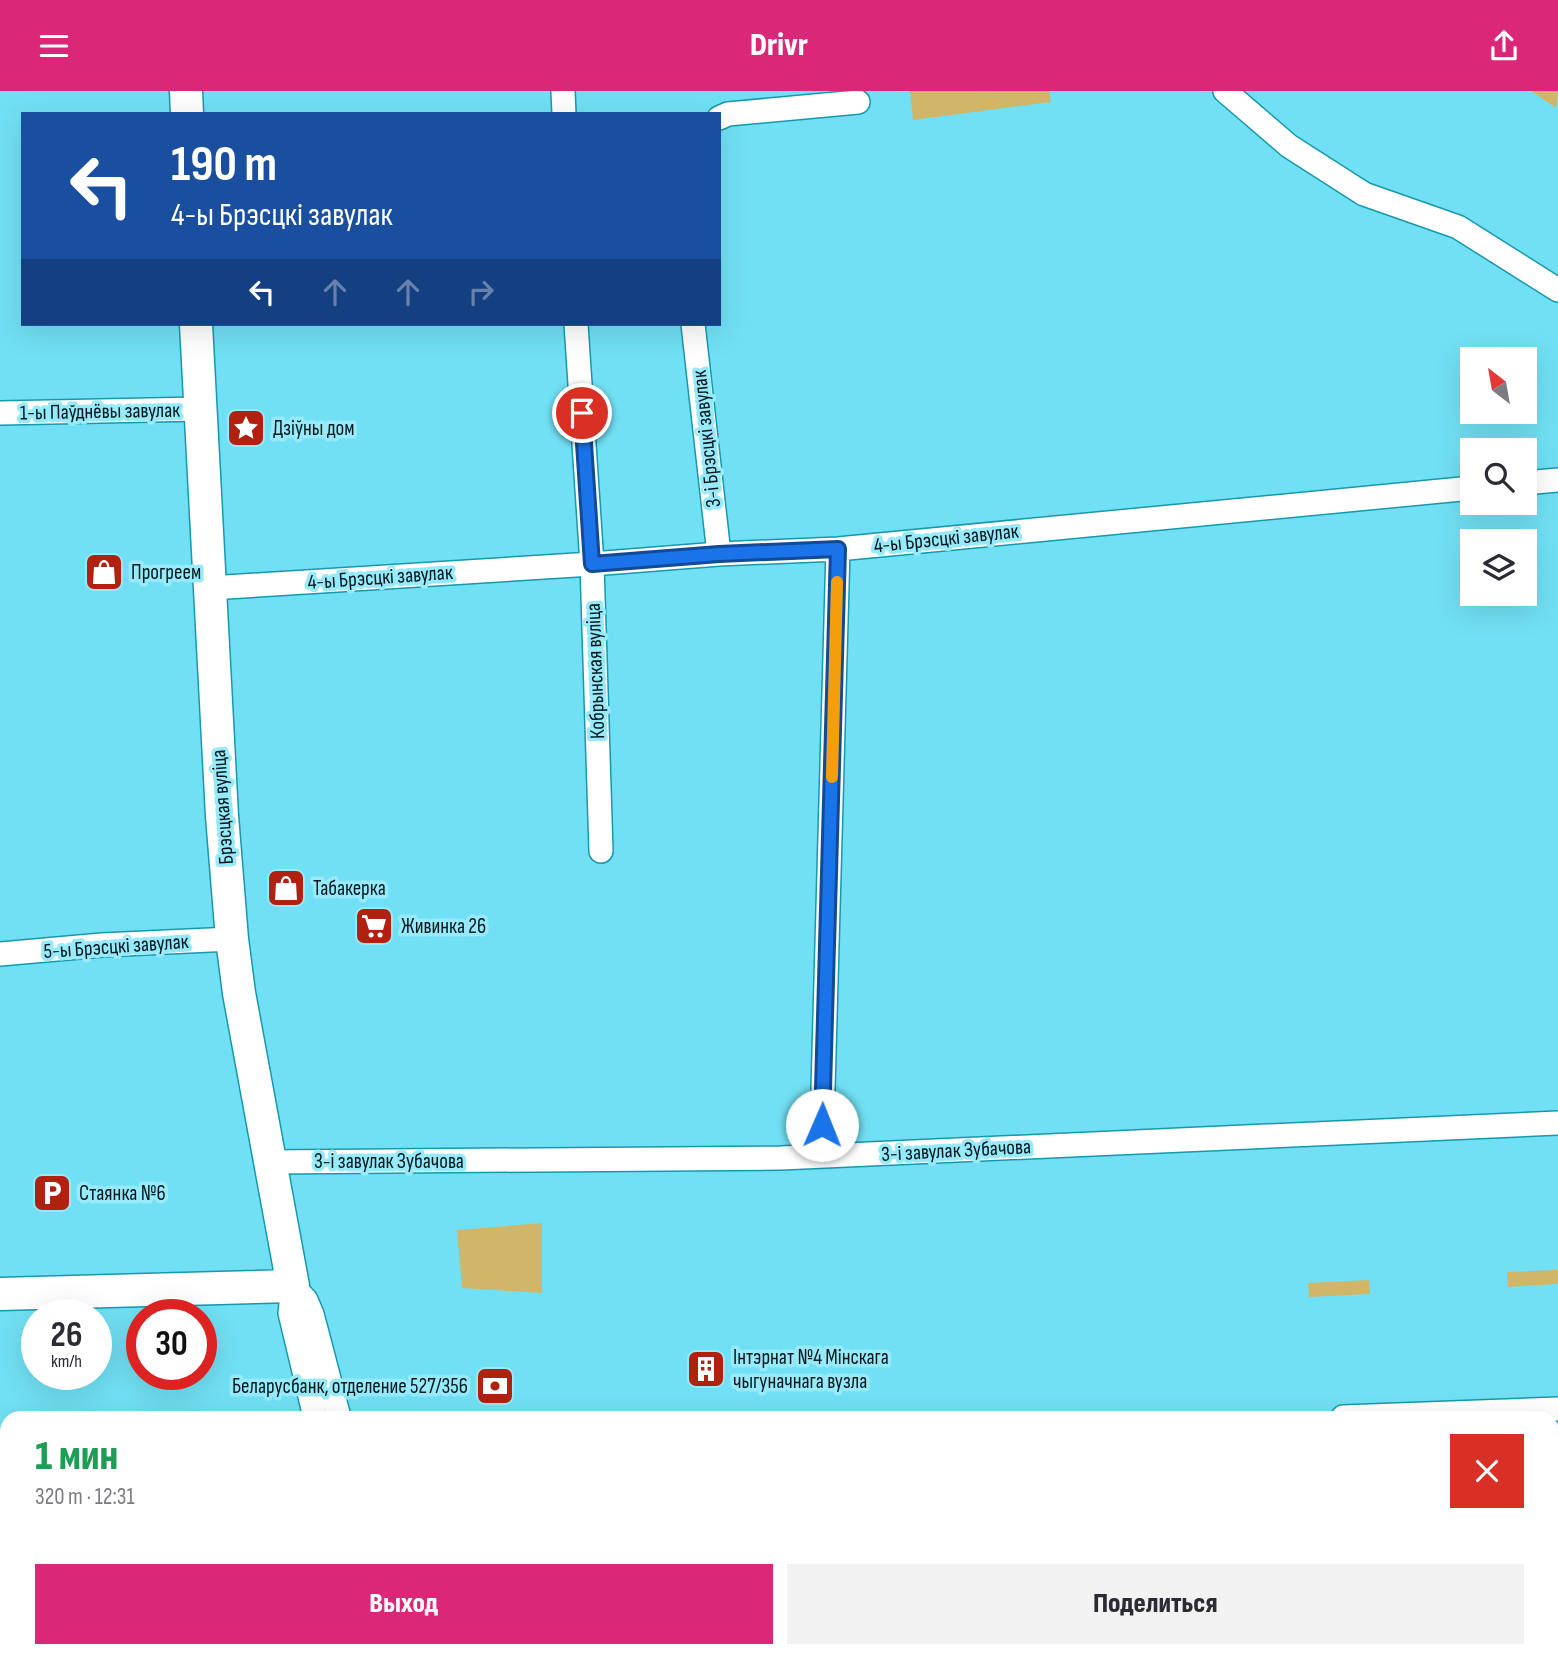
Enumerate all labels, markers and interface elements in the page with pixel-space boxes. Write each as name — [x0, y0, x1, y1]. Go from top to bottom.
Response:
text: Drivr — [750, 26, 808, 65]
icon: menu — [35, 27, 73, 65]
icon: share — [1485, 27, 1523, 65]
text: 190 m — [171, 136, 277, 195]
icon: left — [56, 140, 147, 231]
text: 4-ы Брэсцкі завулак — [171, 196, 393, 235]
icon: left — [243, 273, 281, 311]
icon: ahead — [316, 273, 354, 311]
icon: ahead — [389, 273, 427, 311]
icon: right — [462, 273, 500, 311]
north arrow — [1460, 347, 1536, 423]
map controls — [1460, 347, 1537, 606]
street label: 3-і Брэсцкі завулак — [687, 369, 726, 509]
pin — [552, 383, 612, 443]
icon: arrive — [563, 394, 601, 432]
street label: 1-ы Паўднёвы завулак — [20, 398, 180, 425]
place icon: Дзіўны дом — [225, 407, 267, 449]
place label: Дзіўны дом — [273, 416, 354, 441]
button: search — [1460, 438, 1537, 515]
street label: 4-ы Брэсцкі завулак — [872, 518, 1020, 559]
button: layers — [1460, 529, 1537, 606]
shop icon: Прогреем — [83, 551, 125, 593]
place label: Прогреем — [131, 560, 201, 585]
street label: 4-ы Брэсцкі завулак — [307, 560, 454, 595]
street label: Кобрынская вуліца — [581, 603, 610, 739]
street label: Брэсцкая вуліца — [206, 749, 239, 865]
shop icon: Табакерка — [265, 867, 307, 909]
place label: Табакерка — [313, 876, 386, 901]
supermarket icon: Живинка 26 — [353, 905, 395, 947]
place label: Живинка 26 — [401, 914, 486, 939]
street label: 5-ы Брэсцкі завулак — [43, 929, 189, 964]
position arrow — [785, 1088, 859, 1162]
street label: 3-і завулак Зубачова — [881, 1134, 1032, 1167]
street label: 3-і завулак Зубачова — [314, 1149, 464, 1174]
parking icon: Стаянка №6 — [31, 1172, 73, 1214]
place label: Стаянка №6 — [79, 1181, 166, 1206]
speed limit sign: 30 — [126, 1299, 217, 1390]
text: 26 — [51, 1314, 82, 1357]
place label: Інтэрнат №4 Мінскага чыгуначнага вузла — [733, 1345, 889, 1394]
building icon: Інтэрнат №4 Мінскага чыгуначнага вузла — [685, 1348, 727, 1390]
text: km/h — [51, 1351, 82, 1372]
bank icon: Беларусбанк, отделение 527/356 — [474, 1365, 516, 1407]
place label: Беларусбанк, отделение 527/356 — [232, 1374, 468, 1399]
text: 1 мин — [35, 1431, 118, 1482]
button: close — [1450, 1434, 1524, 1508]
text: 320 m · 12:31 — [35, 1483, 135, 1511]
button: Выход — [35, 1564, 773, 1644]
button: Поделиться — [787, 1564, 1524, 1644]

